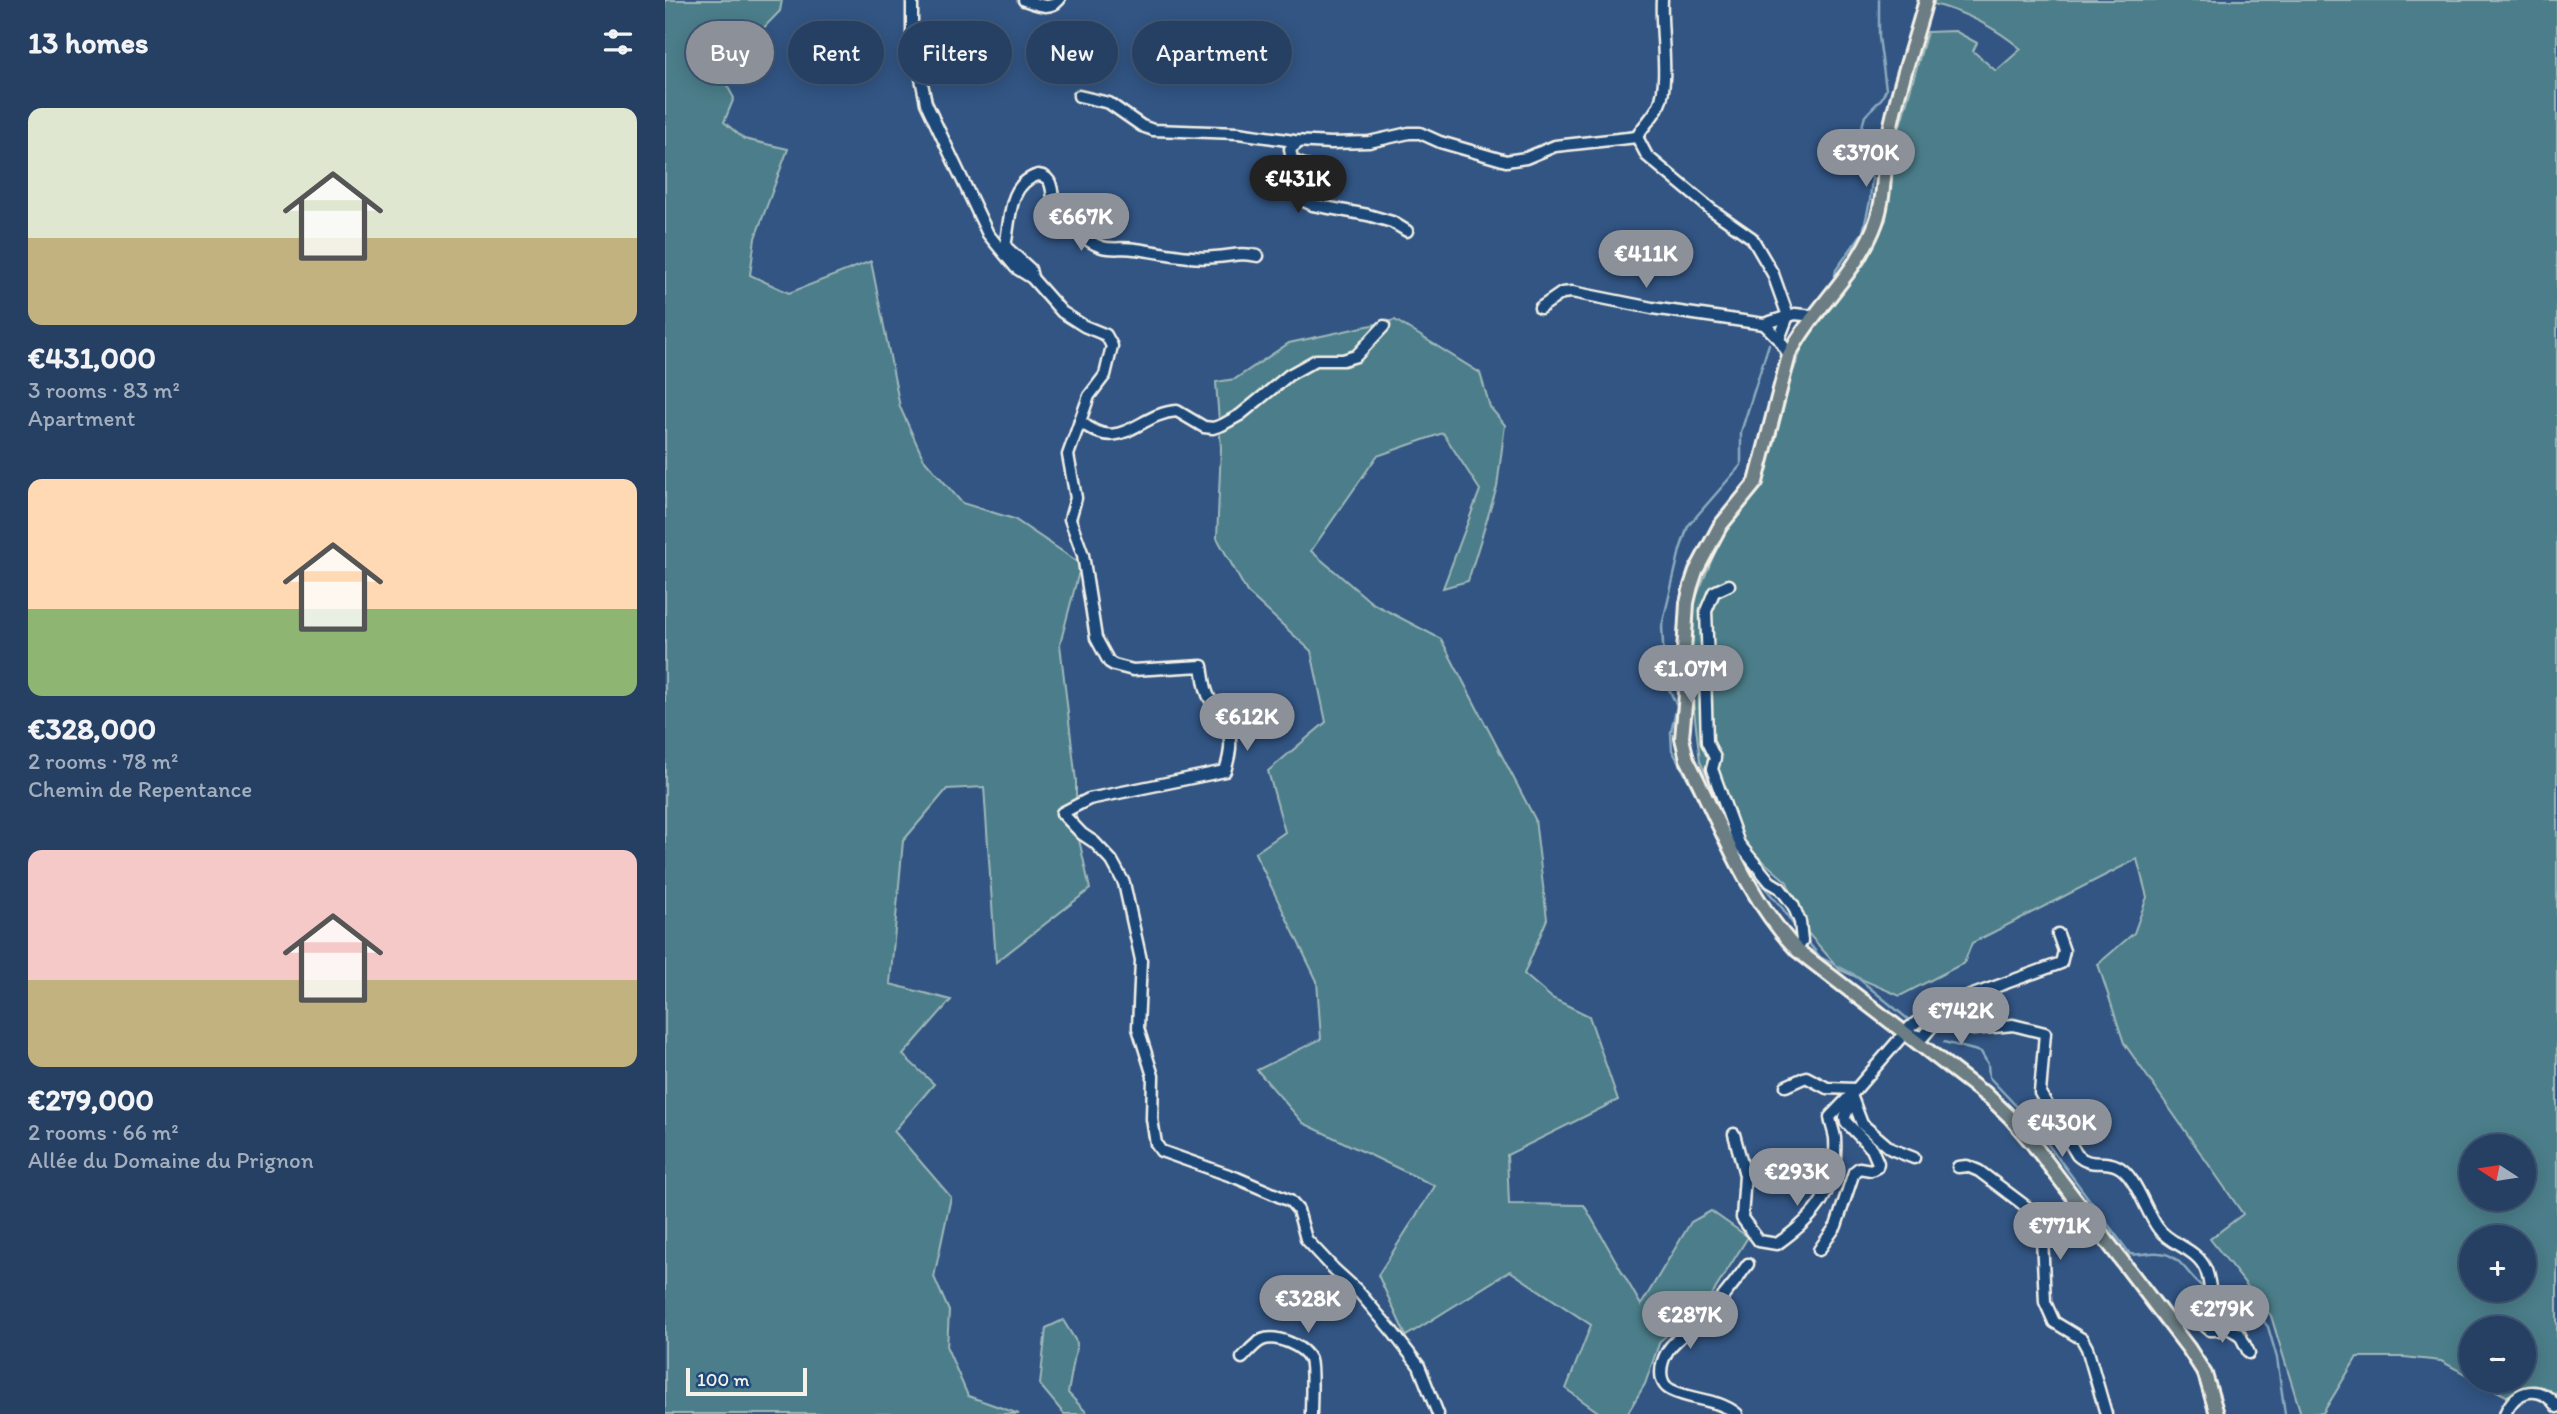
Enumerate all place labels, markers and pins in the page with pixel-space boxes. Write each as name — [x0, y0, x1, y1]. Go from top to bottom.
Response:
pin: €370K — [1817, 130, 1915, 189]
pin: €431K — [1249, 156, 1347, 215]
pin: €667K — [1032, 194, 1130, 253]
pin: €411K — [1597, 230, 1695, 290]
pin: €1.07M — [1634, 646, 1748, 705]
pin: €612K — [1198, 694, 1296, 753]
pin: €742K — [1912, 988, 2010, 1047]
pin: €430K — [2013, 1100, 2111, 1159]
pin: €293K — [1748, 1148, 1846, 1208]
pin: €771K — [2011, 1202, 2109, 1262]
pin: €328K — [1259, 1276, 1357, 1335]
pin: €279K — [2173, 1286, 2271, 1345]
pin: €287K — [1641, 1292, 1739, 1351]

